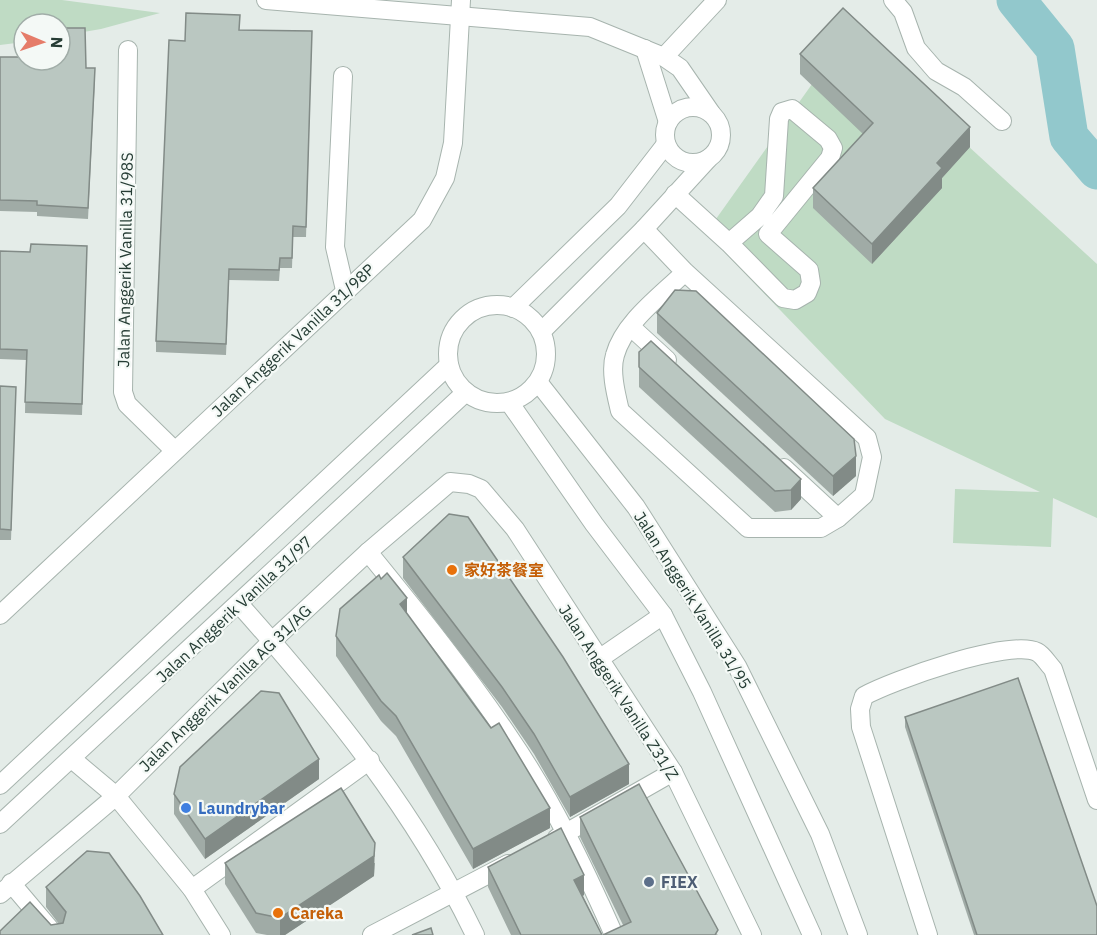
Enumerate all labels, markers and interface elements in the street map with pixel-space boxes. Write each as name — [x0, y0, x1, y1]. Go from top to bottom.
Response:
north arrow — [12, 12, 72, 72]
text: N — [47, 36, 67, 49]
street label: Jalan Anggerik Vanilla 31/98S — [113, 152, 137, 368]
street label: Jalan Anggerik Vanilla 31/98P — [207, 259, 379, 421]
street label: Jalan Anggerik Vanilla 31/95 — [630, 507, 756, 693]
street label: Jalan Anggerik Vanilla 31/97 — [152, 531, 316, 687]
place label: 家好茶餐室 — [464, 560, 544, 580]
marker: 家好茶餐室 — [445, 563, 459, 577]
street label: Jalan Anggerik Vanilla AG 31/AG — [135, 600, 315, 776]
street label: Jalan Anggerik Vanilla Z31/Z — [555, 600, 683, 784]
place label: Laundrybar — [198, 798, 285, 818]
marker: Laundrybar — [179, 801, 193, 815]
place label: FIEX — [661, 872, 698, 892]
marker: FIEX — [642, 875, 656, 889]
place label: Careka — [290, 903, 343, 923]
marker: Careka — [271, 906, 285, 920]

